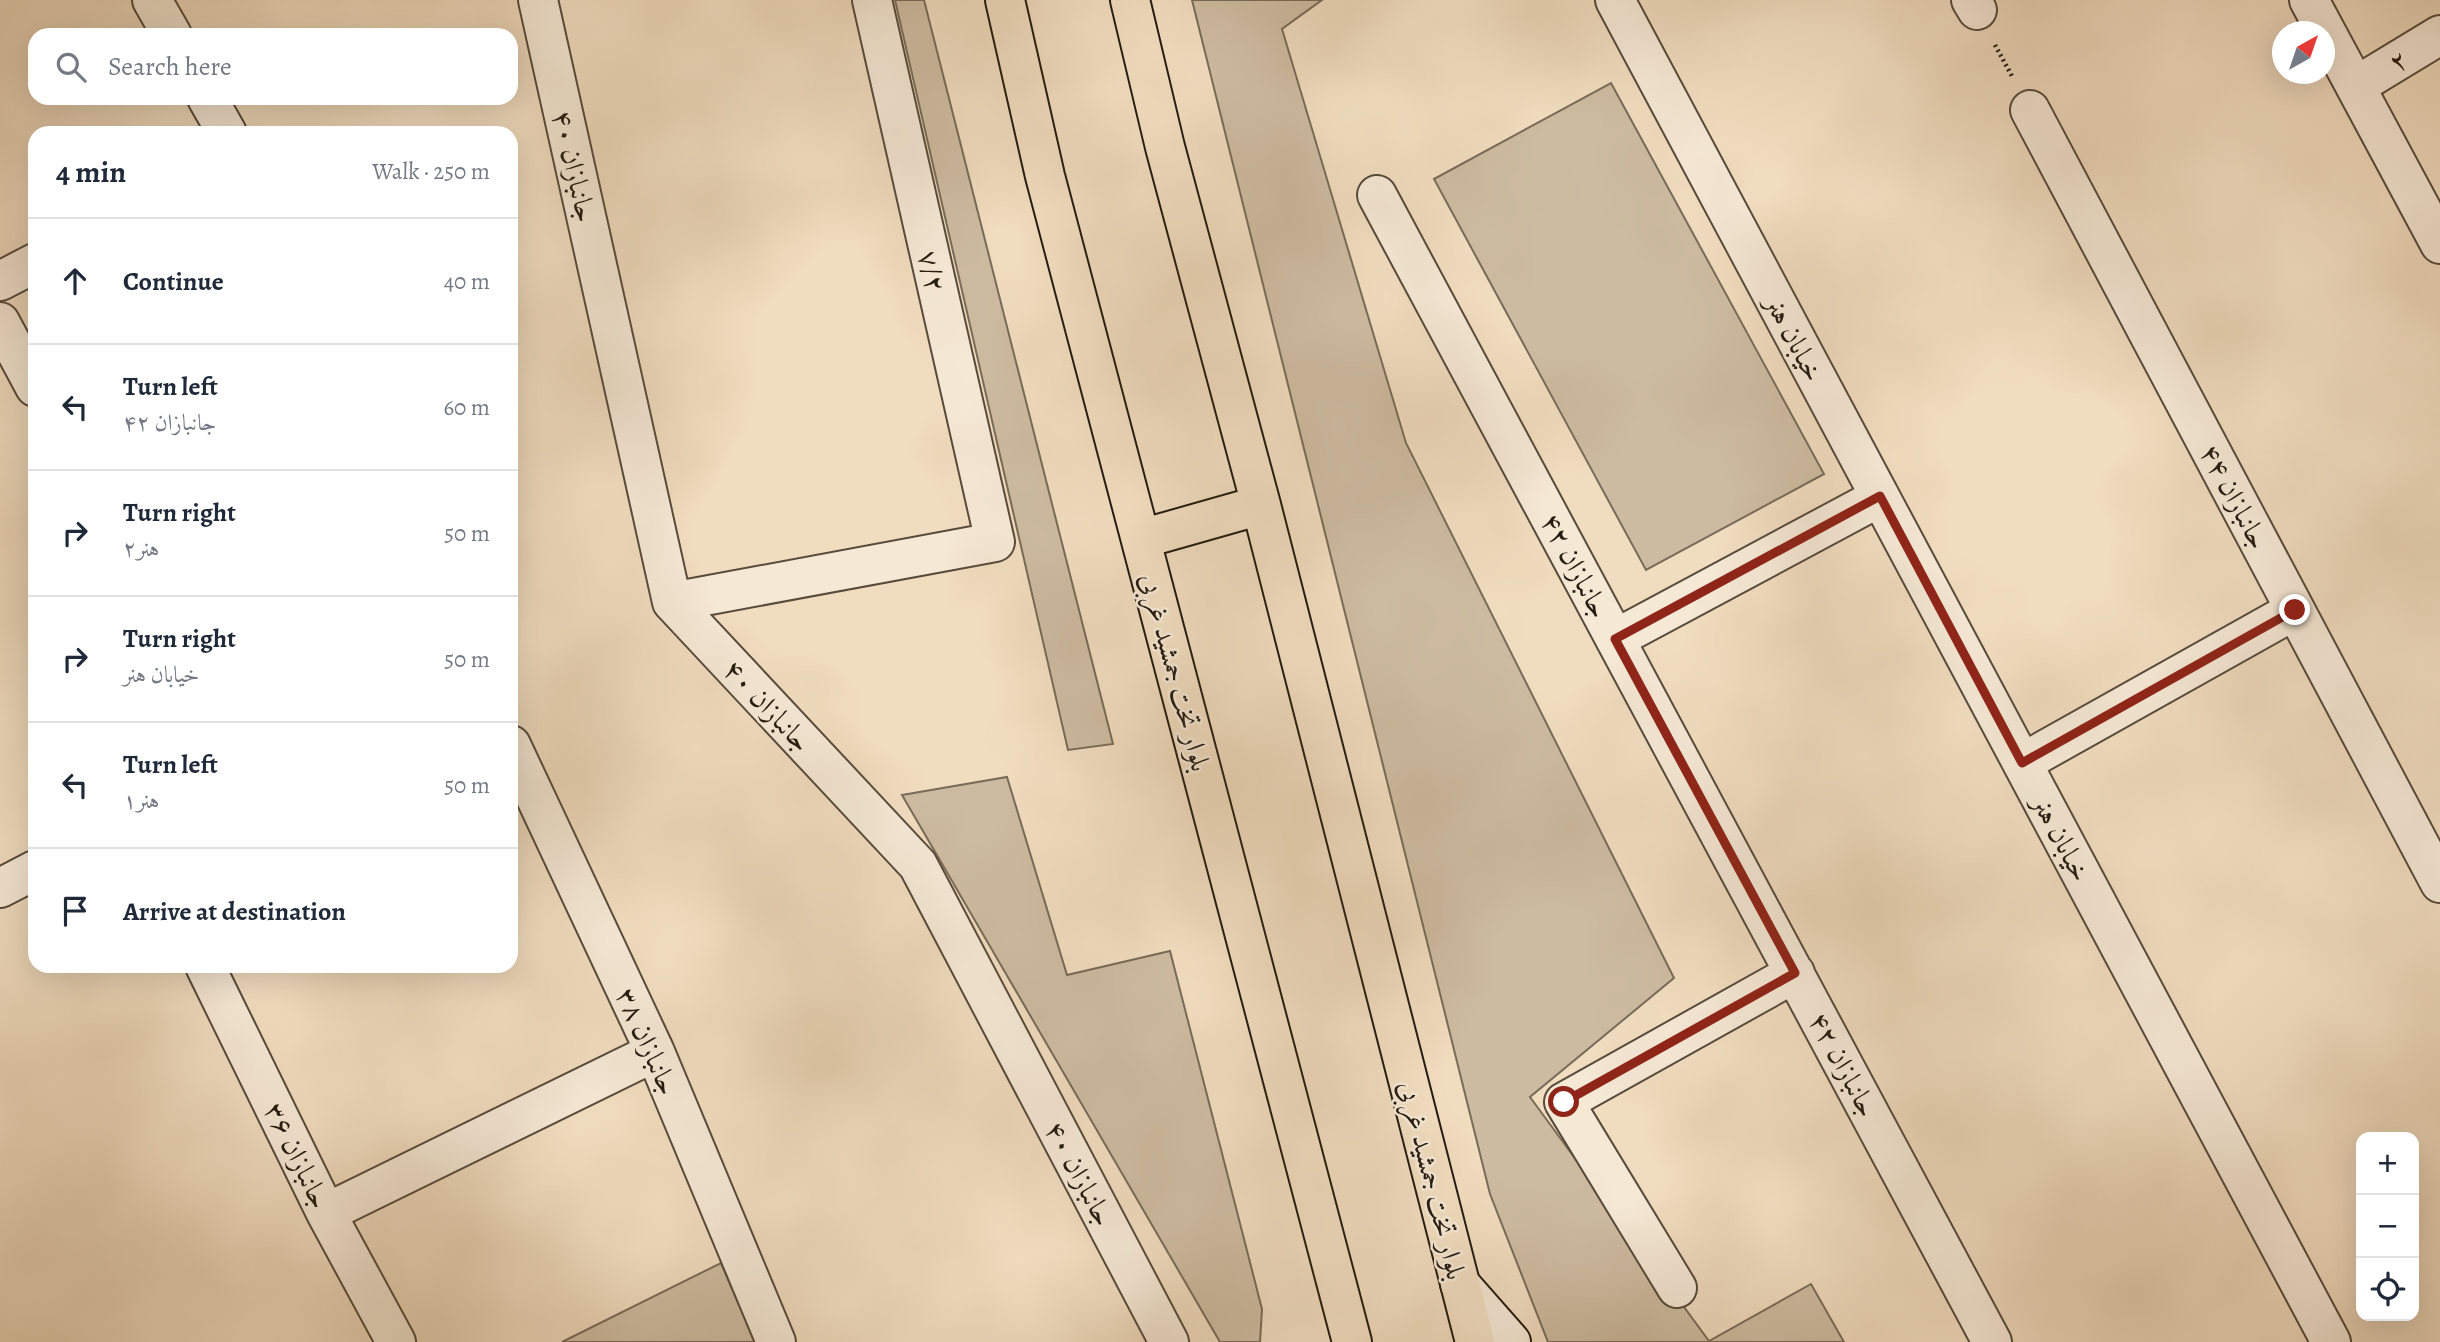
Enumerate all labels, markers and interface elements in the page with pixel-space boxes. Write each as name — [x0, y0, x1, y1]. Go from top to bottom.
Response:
north arrow — [2272, 21, 2335, 84]
search box — [28, 28, 518, 105]
street label: ۲ — [2382, 40, 2416, 81]
icon: search — [52, 48, 90, 86]
text: Search here — [108, 49, 232, 84]
street label: ۴۰ جانبازان — [543, 107, 605, 226]
text: 4 min — [56, 152, 126, 192]
text: Walk · 250 m — [372, 156, 490, 187]
street label: ۷/۲ — [909, 246, 955, 296]
icon: ahead — [56, 262, 94, 300]
text: Continue — [123, 264, 224, 299]
text: 40 m — [444, 266, 490, 297]
street label: خیابان هنر — [1754, 286, 1833, 388]
text: Turn left — [123, 369, 218, 404]
icon: left — [56, 388, 94, 426]
text: 60 m — [443, 392, 490, 423]
text: ۴۲ جانبازان — [123, 407, 216, 438]
street label: ۴۴ جانبازان — [2191, 437, 2278, 556]
text: Turn right — [123, 495, 236, 530]
street label: ۴۲ جانبازان — [1532, 506, 1619, 625]
icon: right — [56, 514, 94, 552]
text: 50 m — [444, 518, 490, 549]
text: هنر۲ — [123, 533, 160, 564]
street label: بلوار تخت جمشید غربی — [1130, 569, 1220, 776]
route end — [2279, 594, 2310, 625]
text: Turn right — [123, 621, 236, 656]
icon: right — [56, 640, 94, 678]
text: 50 m — [444, 644, 490, 675]
street label: ۴۰ جانبازان — [715, 651, 820, 760]
text: خیابان هنر — [123, 659, 199, 690]
text: Turn left — [123, 747, 218, 782]
icon: left — [56, 766, 94, 804]
text: 50 m — [444, 770, 490, 801]
text: هنر۱ — [123, 785, 160, 816]
street label: خیابان هنر — [2021, 786, 2100, 888]
icon: arrive — [56, 892, 94, 930]
text: Arrive at destination — [123, 894, 346, 929]
street label: ۳۸ جانبازان — [607, 982, 688, 1101]
street label: ۴۲ جانبازان — [1800, 1005, 1887, 1124]
street label: بلوار تخت جمشید غربی — [1389, 1077, 1475, 1284]
route start — [1548, 1086, 1579, 1117]
street label: ۳۶ جانبازان — [255, 1096, 339, 1215]
street label: ۴۰ جانبازان — [1036, 1114, 1123, 1233]
map controls — [2356, 1132, 2419, 1321]
button: + — [2356, 1132, 2419, 1195]
button: − — [2356, 1195, 2419, 1258]
button: locate — [2356, 1258, 2419, 1321]

